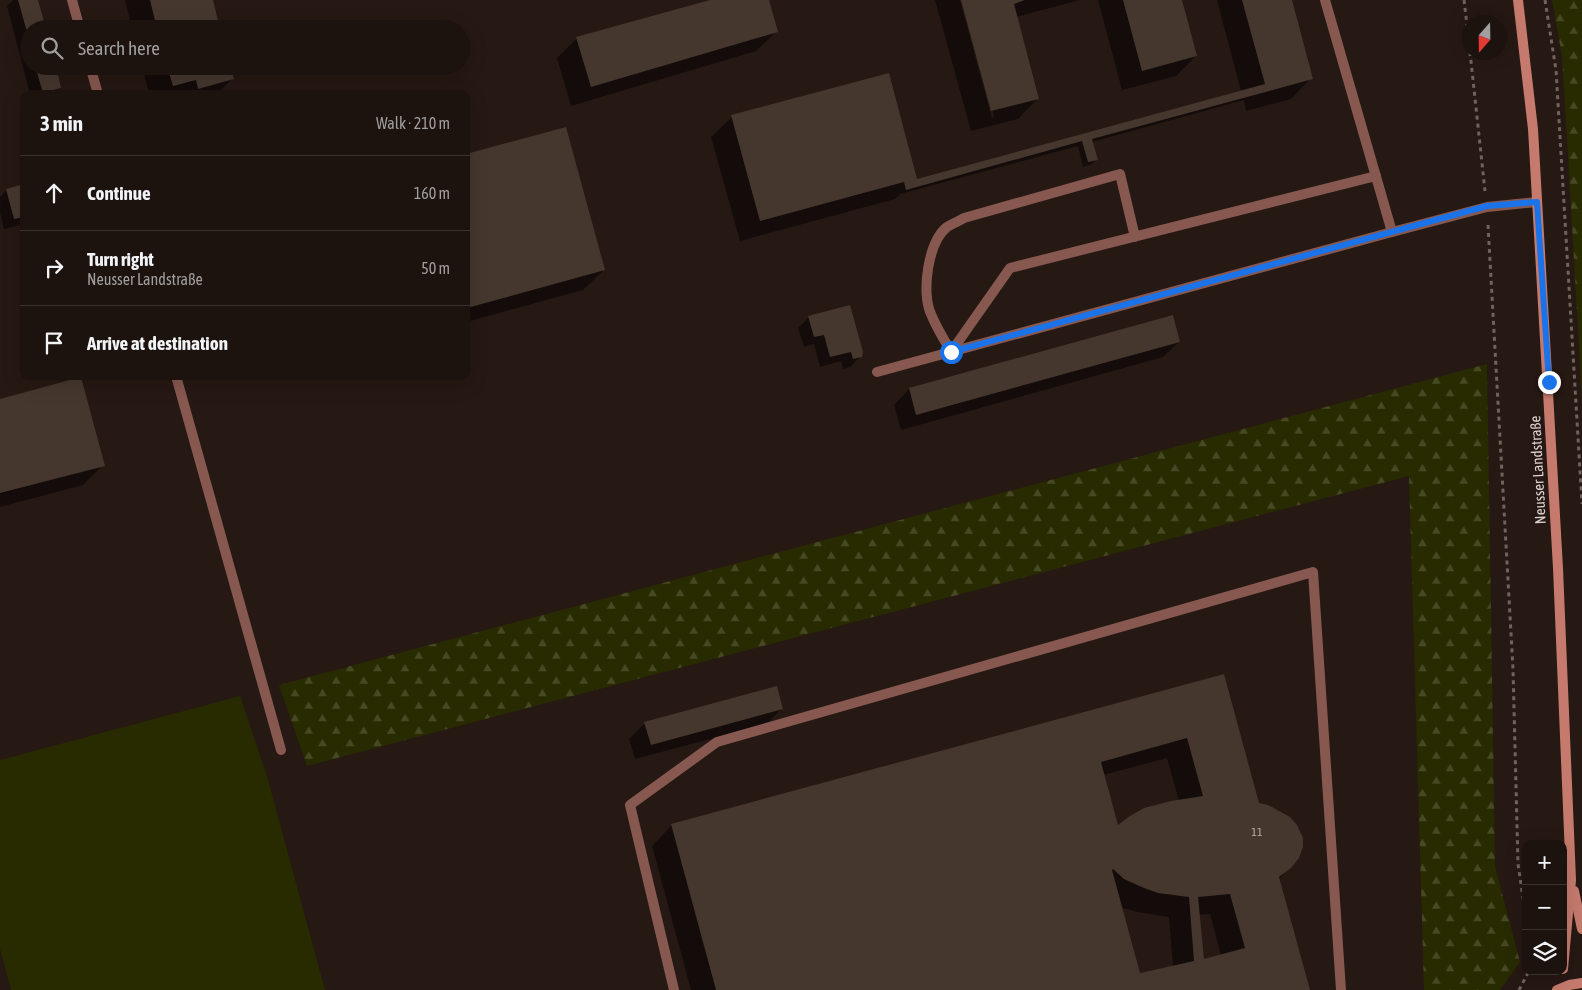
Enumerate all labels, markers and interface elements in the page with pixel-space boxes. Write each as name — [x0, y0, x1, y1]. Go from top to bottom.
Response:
north arrow — [1462, 15, 1507, 60]
search box — [20, 20, 470, 75]
icon: search — [38, 34, 66, 62]
text: Search here — [78, 37, 160, 59]
text: 3 min — [40, 111, 83, 135]
text: Walk · 210 m — [376, 114, 450, 132]
icon: ahead — [40, 179, 68, 207]
text: Continue — [87, 182, 151, 204]
text: 160 m — [414, 184, 450, 202]
text: Turn right — [87, 248, 154, 270]
icon: right — [40, 254, 68, 282]
text: 50 m — [421, 259, 450, 277]
text: Neusser Landstraße — [87, 270, 203, 288]
icon: arrive — [40, 329, 68, 357]
text: Arrive at destination — [87, 332, 228, 354]
route start — [940, 341, 963, 364]
route end — [1538, 371, 1561, 394]
street label: Neusser Landstraße — [1526, 415, 1549, 525]
house number: 11 — [1251, 825, 1263, 839]
map controls — [1522, 840, 1567, 975]
button: + — [1522, 840, 1567, 885]
button: − — [1522, 885, 1567, 930]
button: layers — [1522, 930, 1567, 975]

